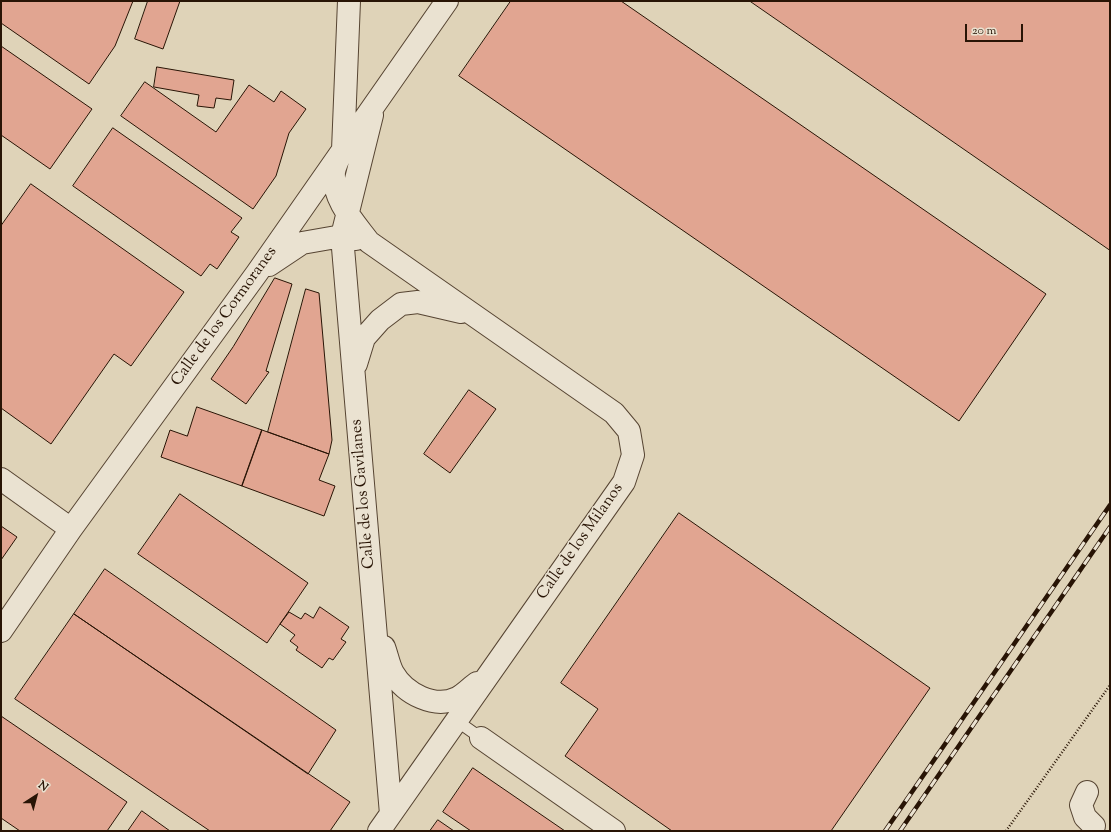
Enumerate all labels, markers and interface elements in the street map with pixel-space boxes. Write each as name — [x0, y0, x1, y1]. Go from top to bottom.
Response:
scale bar — [967, 16, 1025, 42]
text: 20 m — [972, 22, 996, 40]
street label: Calle de los Cormoranes — [168, 244, 282, 390]
street label: Calle de los Gavilanes — [348, 418, 380, 570]
street label: Calle de los Milanos — [534, 480, 628, 604]
north arrow — [16, 776, 56, 816]
text: N — [35, 777, 51, 795]

